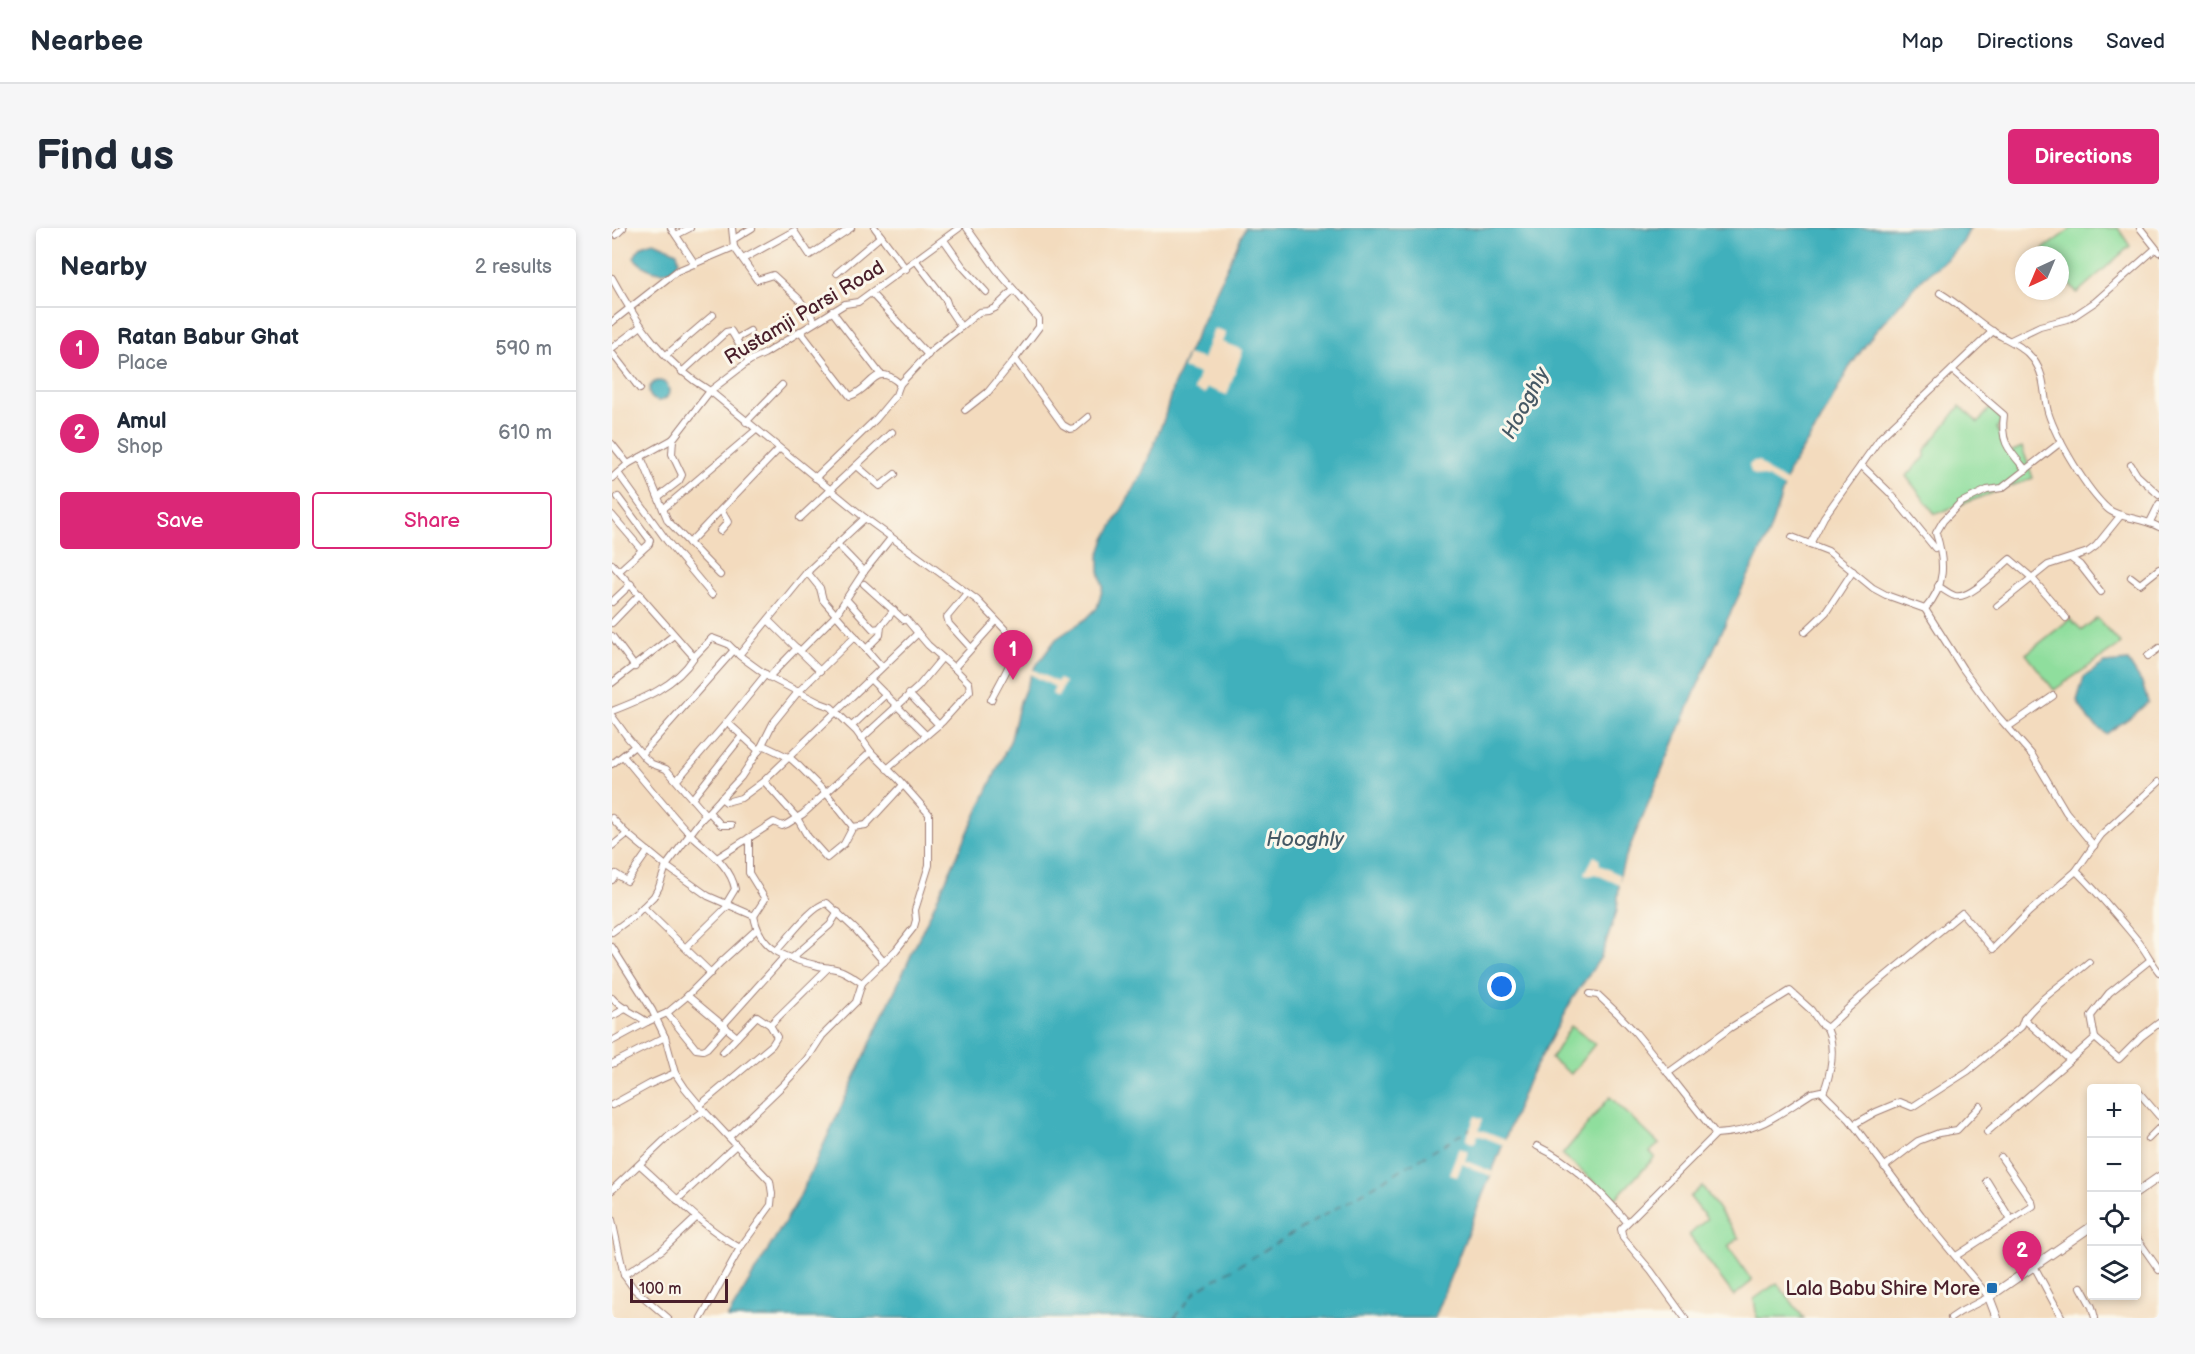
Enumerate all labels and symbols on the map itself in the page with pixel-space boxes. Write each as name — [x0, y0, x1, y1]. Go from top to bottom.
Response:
north arrow — [2015, 246, 2069, 300]
street label: Rustamji Parsi Road — [720, 256, 889, 370]
water label: Hooghly — [1496, 363, 1555, 443]
pin: 1 — [994, 630, 1032, 680]
water label: Hooghly — [1266, 827, 1344, 852]
your location — [1487, 972, 1516, 1001]
pin: 2 — [2002, 1232, 2042, 1281]
scale bar — [630, 1276, 728, 1304]
place label: Lala Babu Shire More — [1785, 1277, 1980, 1301]
marker: Lala Babu Shire More — [1985, 1281, 1999, 1295]

